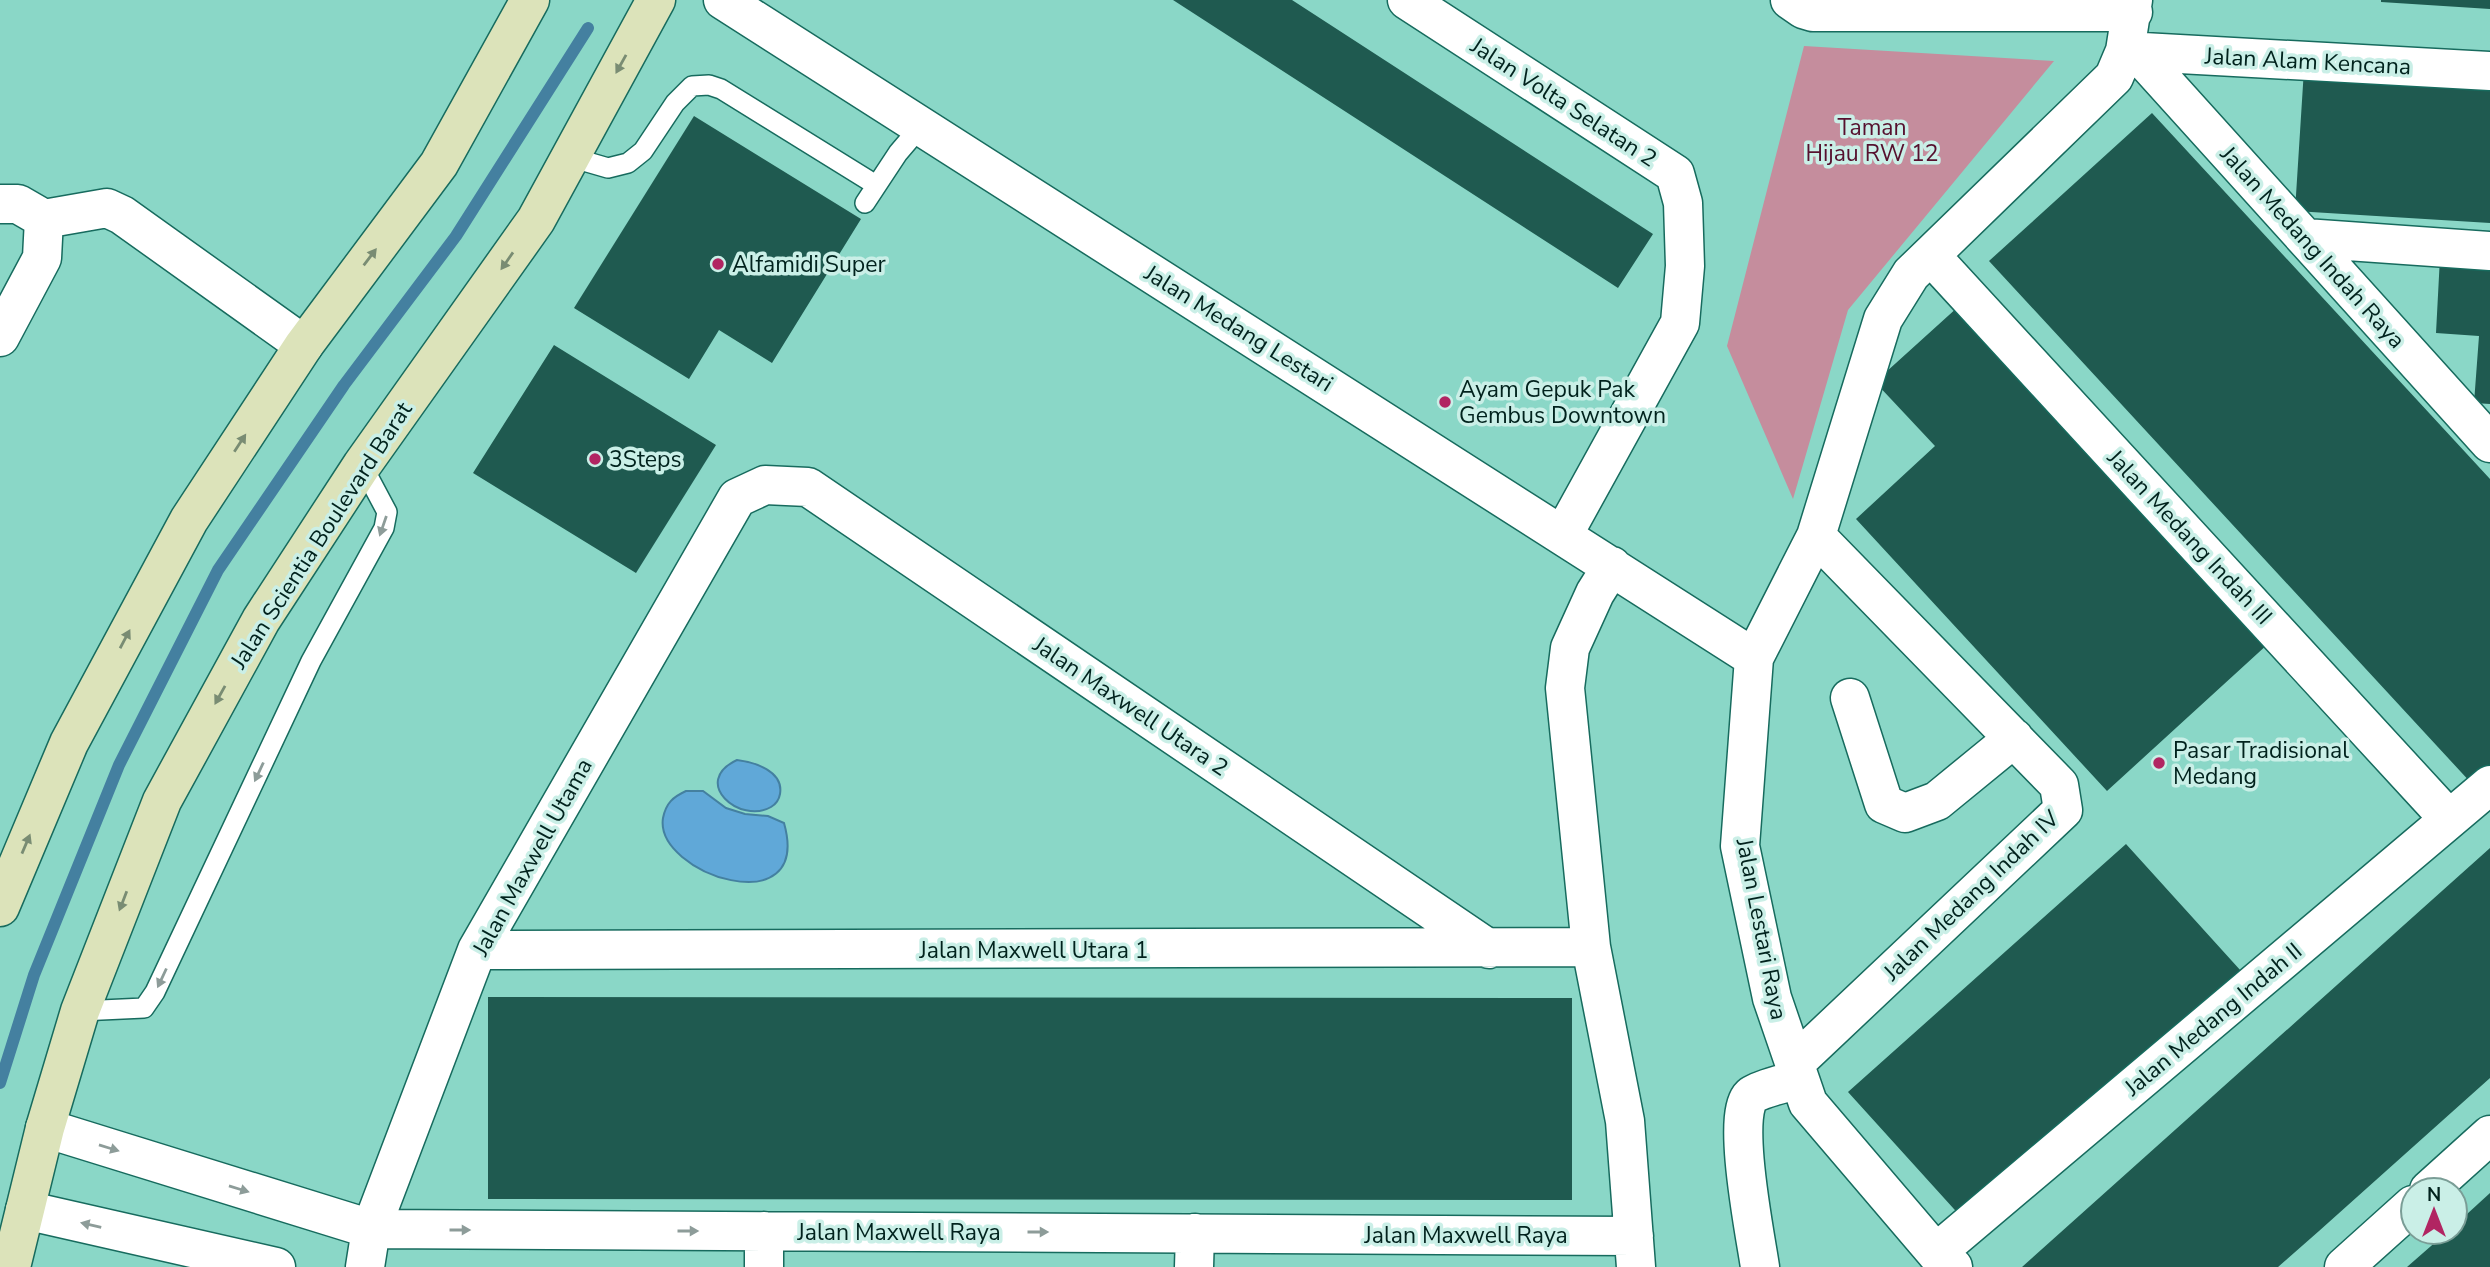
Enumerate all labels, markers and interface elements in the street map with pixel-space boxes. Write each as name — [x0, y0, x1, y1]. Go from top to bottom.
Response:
street label: Jalan Volta Selatan 2 — [1464, 30, 1663, 174]
street label: Jalan Alam Kencana — [2203, 41, 2412, 82]
one-way arrow — [615, 54, 627, 74]
park label: Taman Hijau RW 12 — [1805, 112, 1939, 169]
street label: Jalan Medang Indah Raya — [2213, 139, 2412, 355]
one-way arrow — [363, 248, 377, 266]
place label: Alfamidi Super — [732, 249, 887, 280]
one-way arrow — [500, 252, 514, 270]
marker: Alfamidi Super — [710, 256, 726, 272]
street label: Jalan Medang Lestari — [1138, 257, 1339, 399]
place label: Ayam Gepuk Pak Gembus Downtown — [1459, 374, 1666, 431]
marker: Ayam Gepuk Pak Gembus Downtown — [1437, 394, 1453, 410]
street label: Jalan Scientia Boulevard Barat — [223, 395, 420, 675]
one-way arrow — [233, 434, 246, 453]
street label: Jalan Medang Indah III — [2100, 442, 2279, 632]
place label: 3Steps — [609, 444, 682, 475]
marker: 3Steps — [587, 451, 603, 467]
one-way arrow — [377, 515, 388, 536]
street label: Jalan Maxwell Utara 2 — [1026, 629, 1234, 783]
one-way arrow — [119, 630, 131, 649]
one-way arrow — [214, 685, 226, 705]
place label: Pasar Tradisional Medang — [2173, 735, 2349, 792]
street label: Jalan Maxwell Utama — [465, 753, 600, 962]
marker: Pasar Tradisional Medang — [2151, 755, 2167, 771]
one-way arrow — [253, 762, 264, 782]
street label: Jalan Medang Indah IV — [1876, 803, 2066, 988]
one-way arrow — [21, 834, 32, 855]
street label: Jalan Lestari Raya — [1729, 835, 1794, 1022]
one-way arrow — [117, 890, 128, 911]
street label: Jalan Maxwell Utara 1 — [918, 935, 1149, 966]
street label: Jalan Medang Indah II — [2117, 936, 2309, 1104]
one-way arrow — [156, 968, 168, 988]
one-way arrow — [99, 1144, 120, 1154]
north arrow — [2399, 1176, 2469, 1246]
text: N — [2427, 1182, 2441, 1208]
one-way arrow — [229, 1184, 250, 1194]
street label: Jalan Maxwell Raya — [796, 1217, 1001, 1248]
one-way arrow — [80, 1220, 102, 1231]
street label: Jalan Maxwell Raya — [1363, 1220, 1568, 1251]
one-way arrow — [449, 1224, 471, 1236]
one-way arrow — [677, 1225, 699, 1237]
one-way arrow — [1027, 1226, 1049, 1238]

